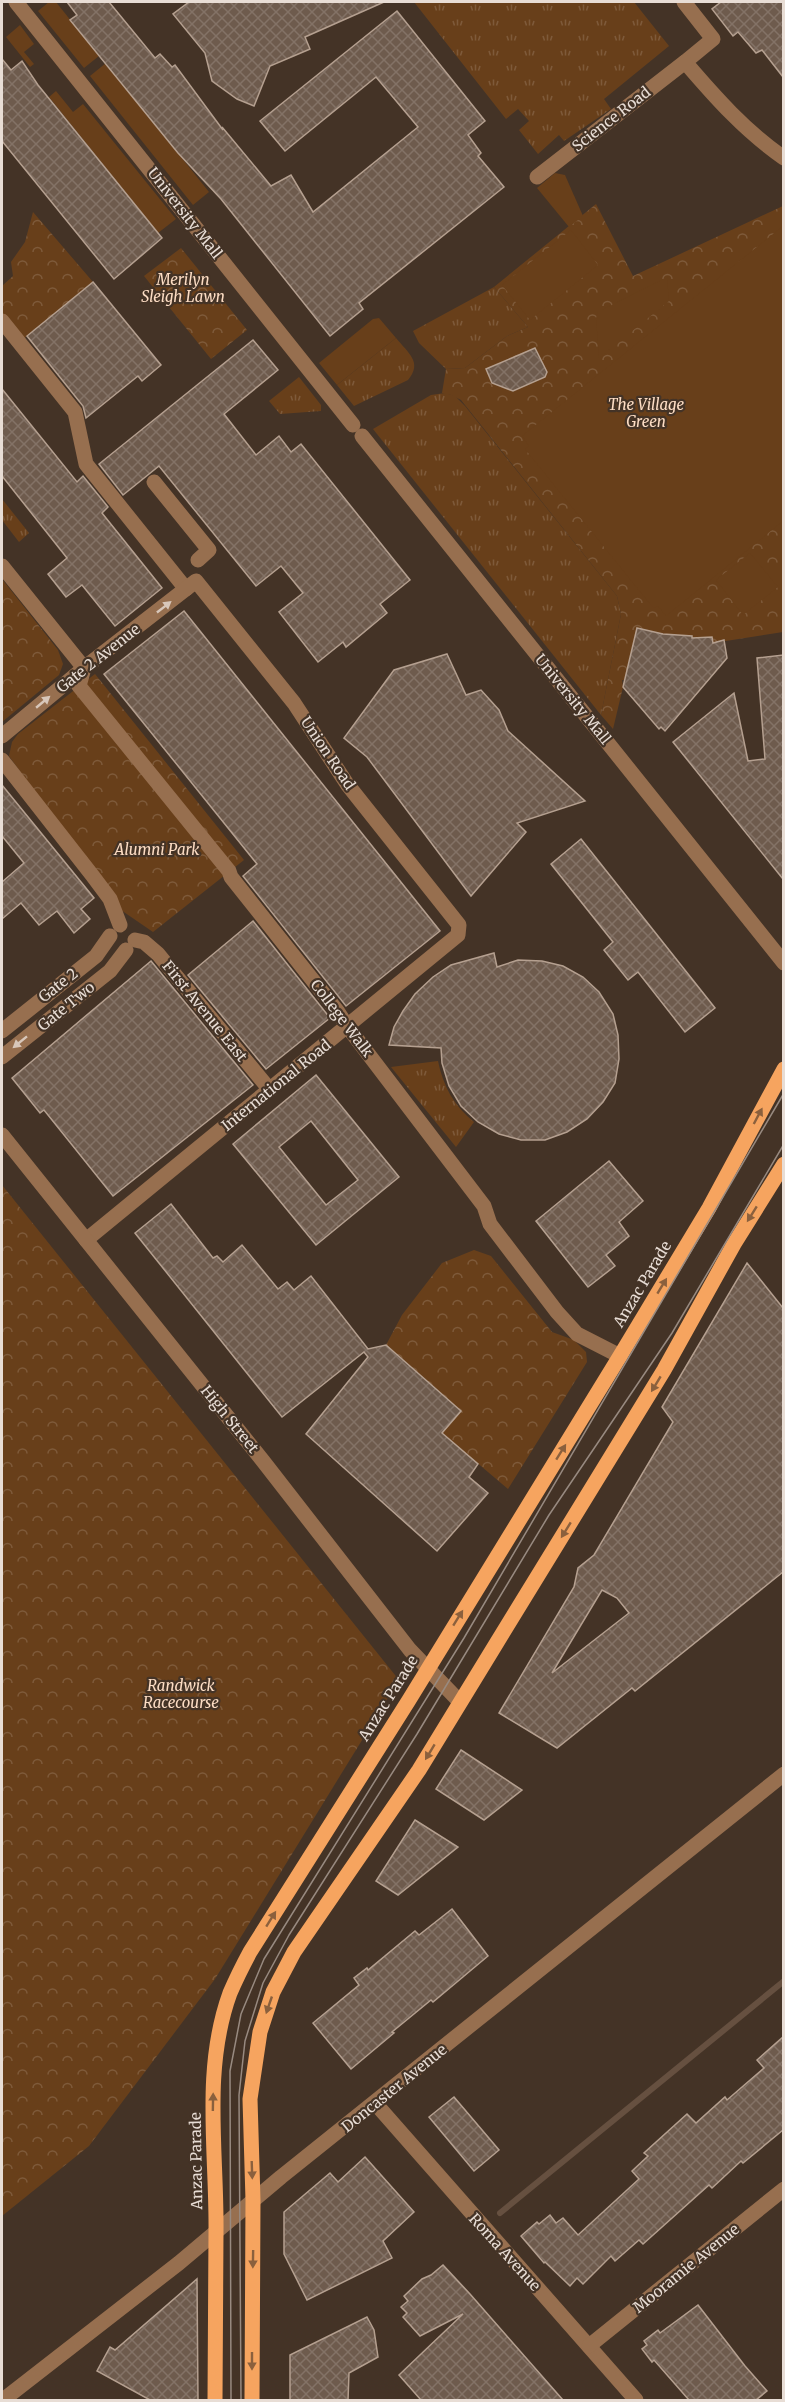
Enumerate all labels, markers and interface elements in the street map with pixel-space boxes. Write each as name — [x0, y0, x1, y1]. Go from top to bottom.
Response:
street label: Science Road — [568, 82, 654, 156]
street label: University Mall — [143, 164, 227, 263]
park label: Merilyn Sleigh Lawn — [141, 270, 225, 306]
park label: The Village Green — [608, 395, 684, 431]
one-way arrow — [156, 600, 172, 613]
street label: Gate 2 Avenue — [52, 619, 144, 697]
street label: University Mall — [531, 650, 615, 748]
one-way arrow — [35, 696, 50, 709]
street label: Union Road — [297, 713, 359, 793]
park label: Alumni Park — [114, 840, 200, 859]
street label: First Avenue East — [158, 957, 252, 1066]
street label: Gate 2 — [35, 964, 82, 1006]
street label: College Walk — [307, 975, 378, 1061]
street label: Gate Two — [34, 977, 99, 1035]
street label: International Road — [217, 1035, 335, 1135]
one-way arrow — [12, 1036, 28, 1049]
one-way arrow — [753, 1107, 763, 1124]
one-way arrow — [747, 1206, 758, 1222]
street label: Anzac Parade — [608, 1237, 675, 1331]
one-way arrow — [657, 1278, 668, 1294]
one-way arrow — [651, 1376, 662, 1392]
street label: High Street — [197, 1381, 263, 1457]
one-way arrow — [555, 1444, 566, 1460]
one-way arrow — [561, 1522, 572, 1538]
one-way arrow — [453, 1610, 464, 1626]
street label: Anzac Parade — [354, 1652, 422, 1745]
park label: Randwick Racecourse — [143, 1676, 219, 1712]
one-way arrow — [424, 1744, 435, 1760]
one-way arrow — [265, 1911, 276, 1927]
one-way arrow — [263, 1996, 273, 2014]
street label: Doncaster Avenue — [338, 2040, 450, 2136]
one-way arrow — [209, 2092, 218, 2111]
street label: Anzac Parade — [186, 2112, 206, 2211]
one-way arrow — [248, 2161, 257, 2180]
street label: Roma Avenue — [465, 2209, 545, 2295]
street label: Mooramie Avenue — [629, 2219, 743, 2317]
one-way arrow — [248, 2249, 258, 2268]
one-way arrow — [247, 2351, 257, 2370]

